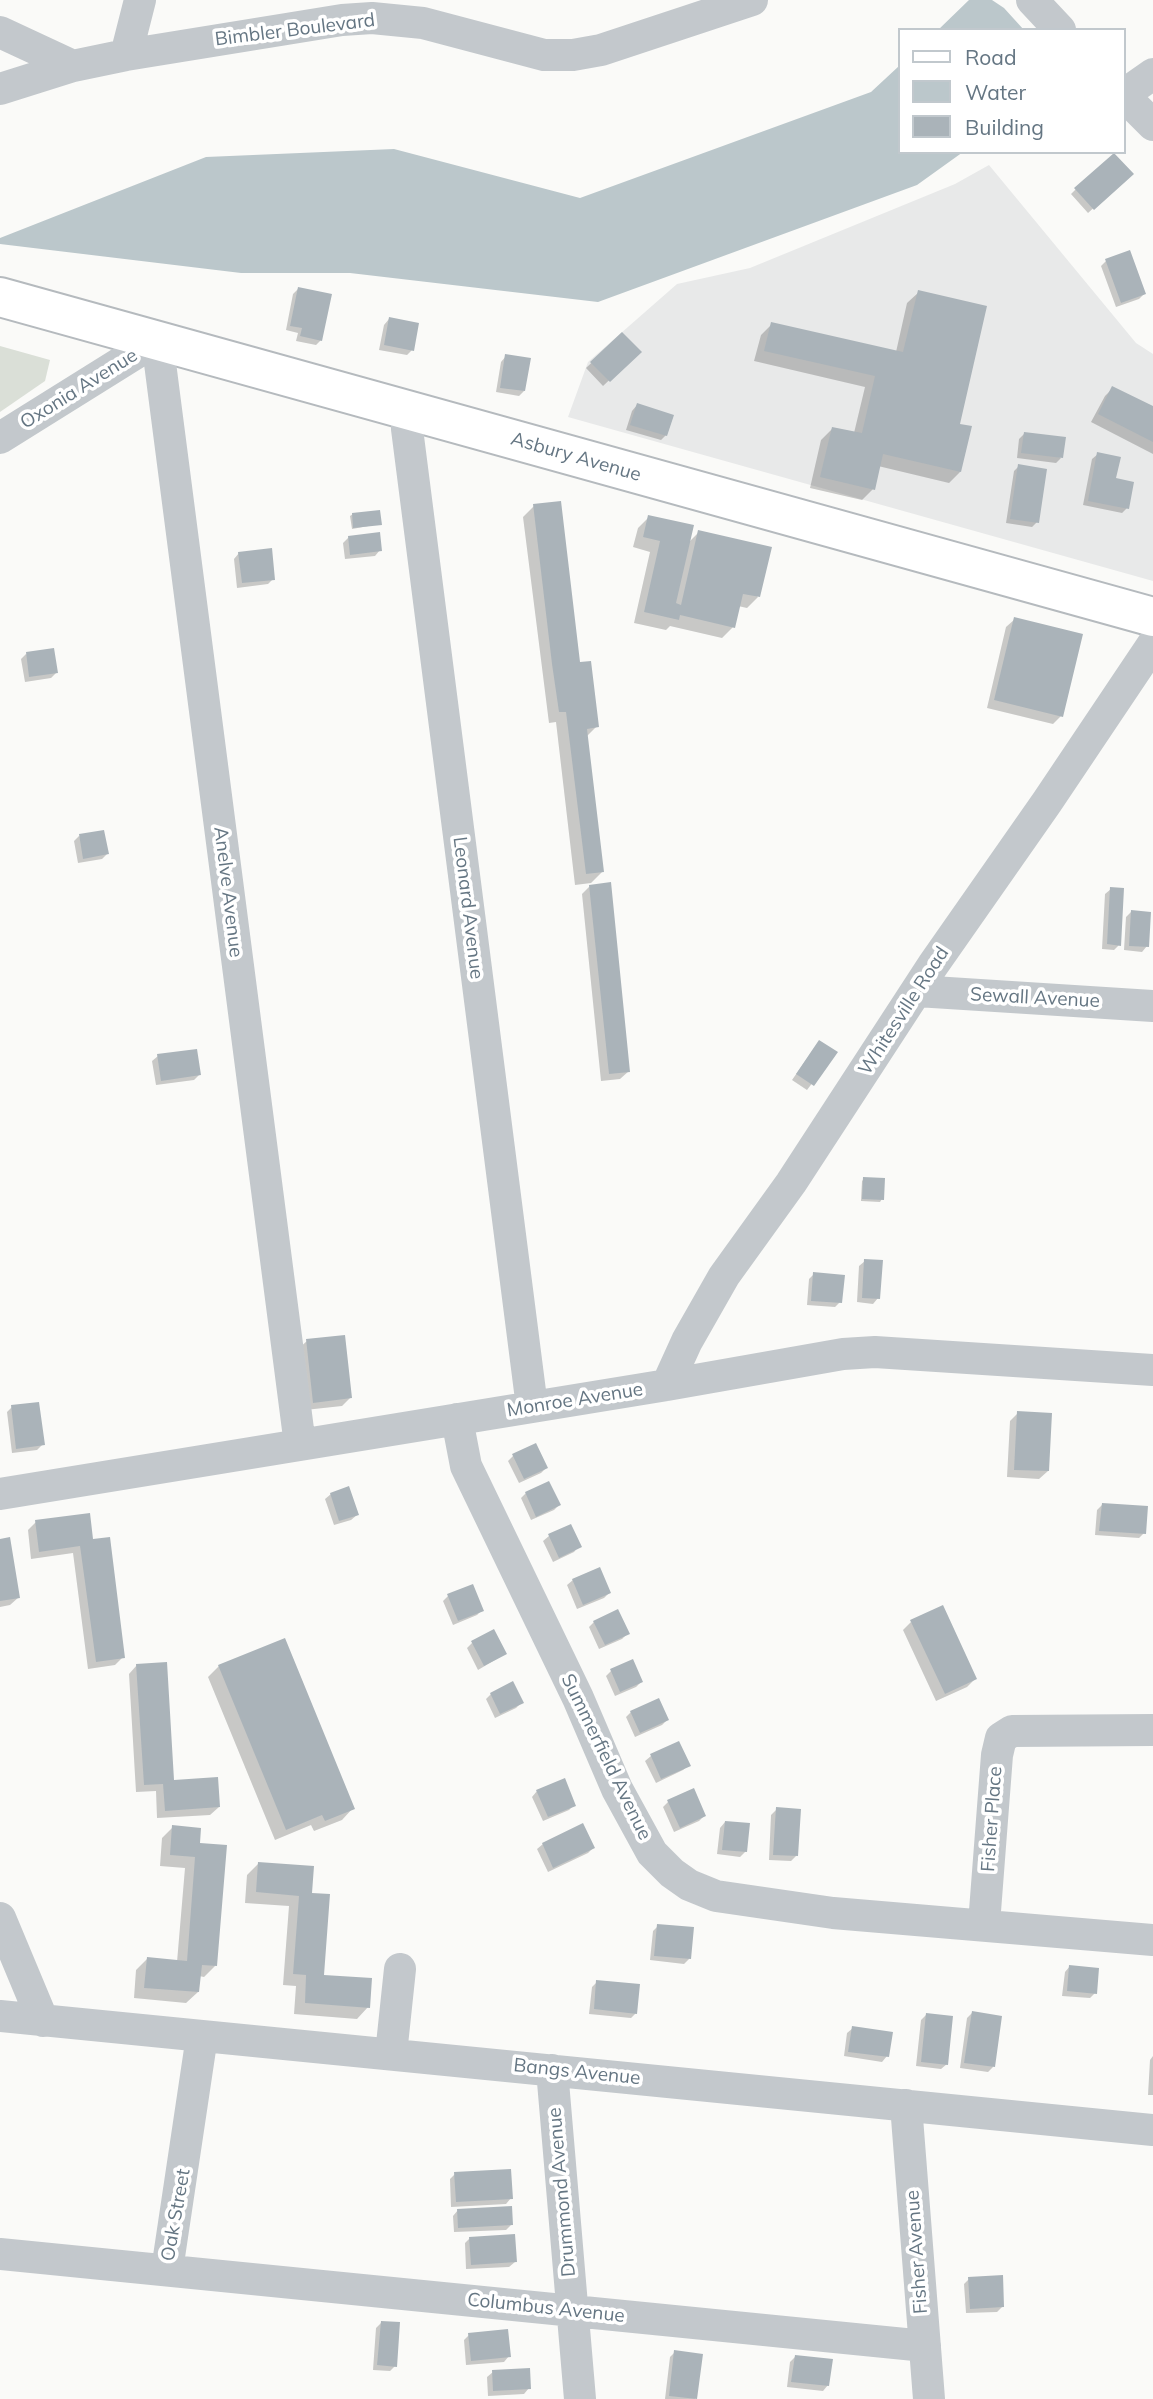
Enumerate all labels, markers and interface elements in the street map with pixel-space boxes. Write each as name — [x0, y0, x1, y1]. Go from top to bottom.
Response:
street label: Bimbler Boulevard — [214, 9, 376, 51]
legend — [898, 28, 1125, 154]
text: Road — [965, 44, 1016, 70]
text: Water — [965, 79, 1026, 105]
text: Building — [965, 114, 1044, 140]
street label: Oxonia Avenue — [16, 344, 142, 434]
street label: Asbury Avenue — [508, 428, 644, 486]
street label: Anelve Avenue — [209, 825, 247, 959]
street label: Leonard Avenue — [448, 835, 488, 981]
street label: Whitesville Road — [854, 943, 954, 1079]
street label: Sewall Avenue — [970, 983, 1100, 1013]
street label: Monroe Avenue — [505, 1378, 645, 1422]
street label: Summerfield Avenue — [556, 1670, 656, 1844]
street label: Fisher Place — [977, 1765, 1007, 1873]
street label: Bangs Avenue — [512, 2054, 642, 2090]
street label: Drummond Avenue — [543, 2106, 581, 2278]
street label: Oak Street — [157, 2167, 195, 2263]
street label: Fisher Avenue — [901, 2189, 933, 2315]
street label: Columbus Avenue — [466, 2288, 626, 2328]

